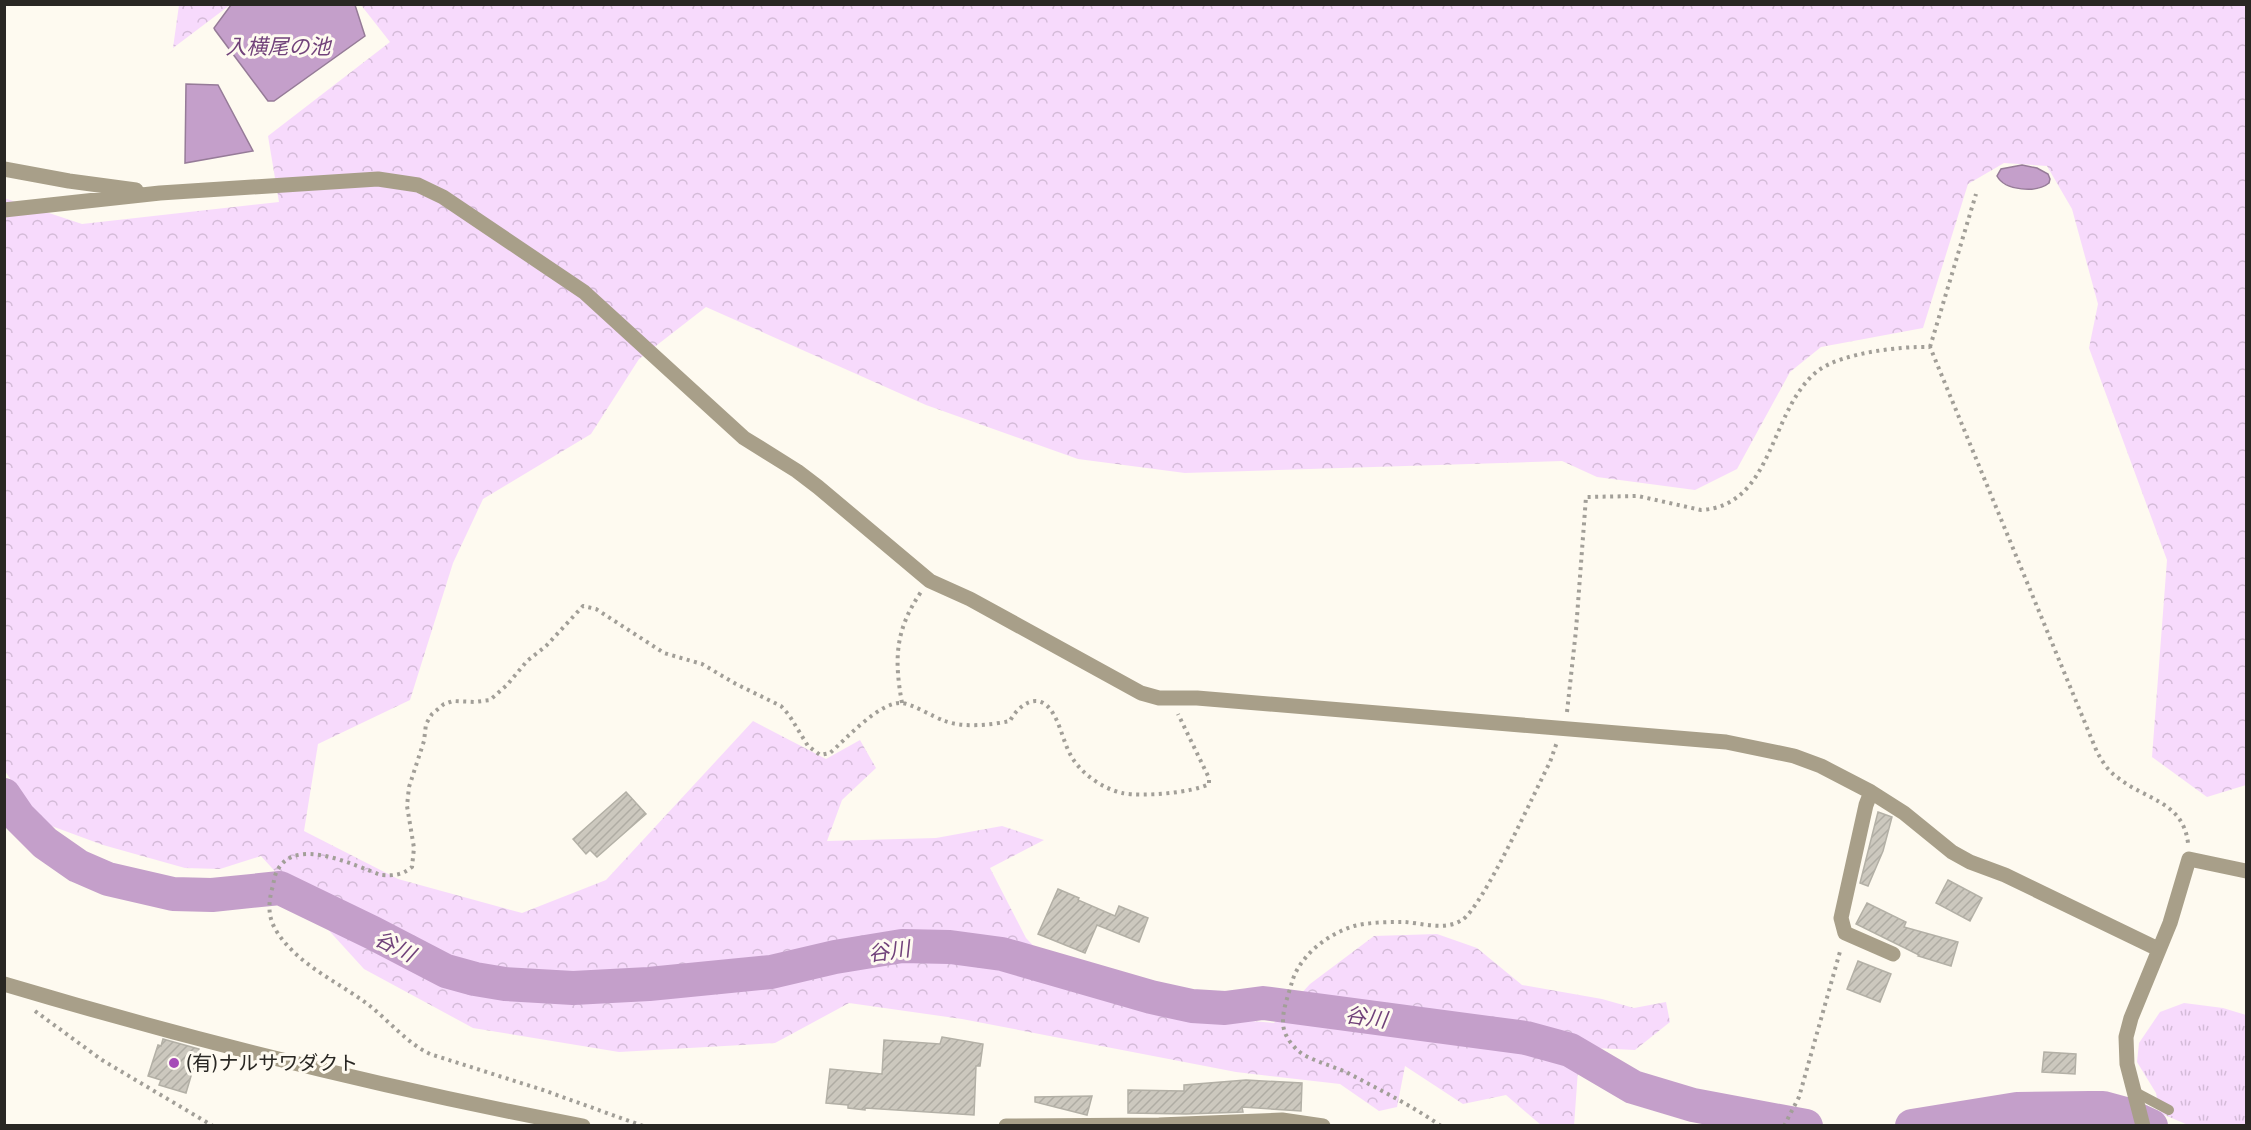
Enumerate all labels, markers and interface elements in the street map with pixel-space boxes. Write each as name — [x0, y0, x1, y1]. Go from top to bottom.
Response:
water label: 入横尾の池 — [226, 34, 332, 59]
water label: 谷川 — [371, 925, 421, 968]
water label: 谷川 — [866, 935, 914, 966]
water label: 谷川 — [1343, 1002, 1391, 1033]
place label: (有)ナルサワダクト — [186, 1051, 358, 1075]
marker: (有)ナルサワダクト — [167, 1056, 181, 1070]

